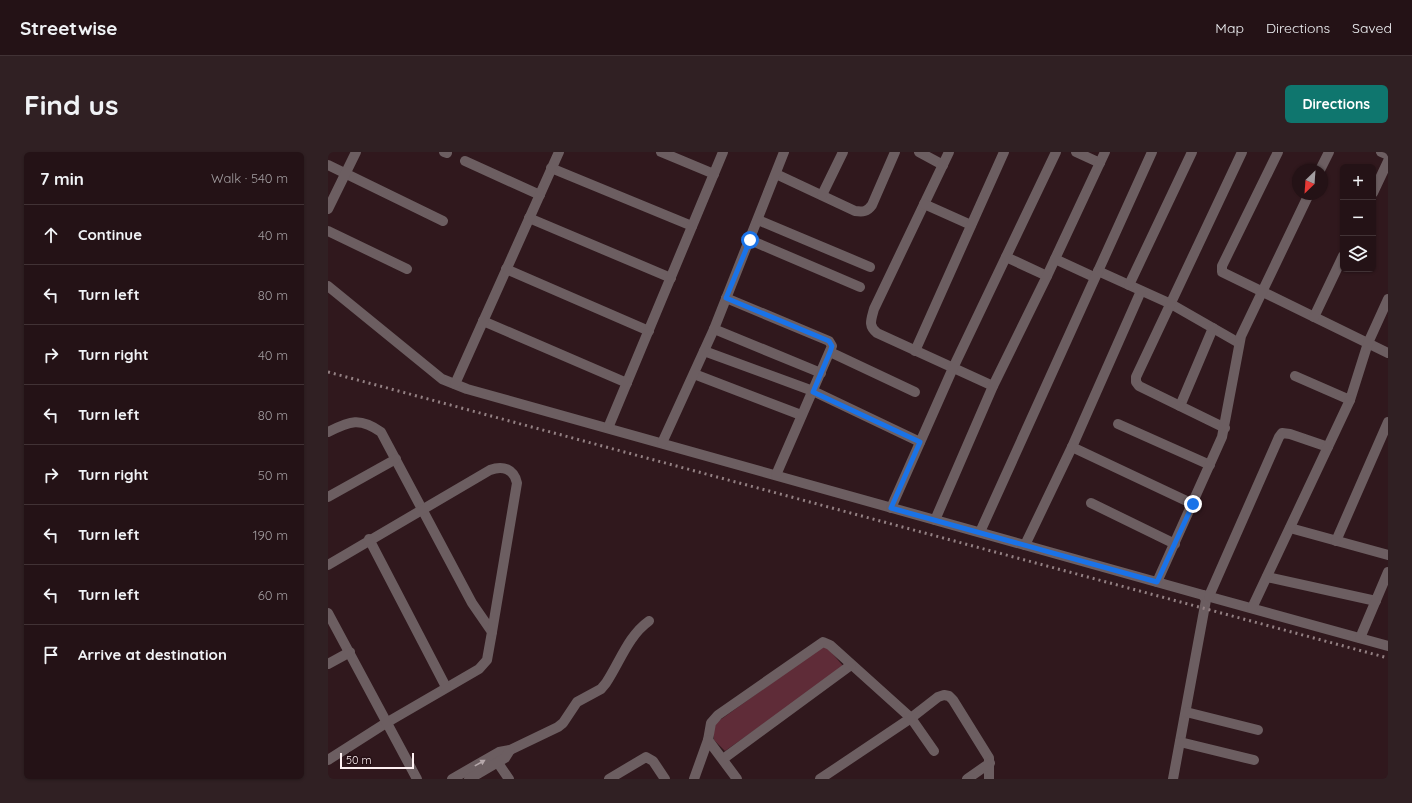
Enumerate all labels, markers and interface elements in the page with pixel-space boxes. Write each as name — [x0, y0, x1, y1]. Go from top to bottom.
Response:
text: Streetwise — [20, 16, 117, 40]
text: Map — [1215, 19, 1244, 37]
text: Directions — [1266, 19, 1330, 37]
text: Saved — [1352, 19, 1392, 37]
button: Directions — [1285, 85, 1388, 123]
text: Find us — [24, 87, 118, 122]
north arrow — [1292, 164, 1328, 200]
map controls — [1340, 164, 1376, 272]
button: + — [1340, 164, 1376, 200]
text: 7 min — [40, 168, 84, 189]
text: Walk · 540 m — [211, 170, 288, 186]
button: − — [1340, 200, 1376, 236]
icon: ahead — [40, 224, 62, 246]
text: Continue — [78, 225, 142, 244]
text: 40 m — [258, 227, 288, 243]
route start — [741, 231, 759, 249]
button: layers — [1340, 236, 1376, 272]
icon: left — [40, 284, 62, 306]
text: Turn left — [78, 285, 140, 304]
text: 80 m — [258, 287, 288, 303]
icon: right — [40, 344, 62, 366]
text: Turn right — [78, 345, 149, 364]
text: 40 m — [258, 347, 288, 363]
icon: left — [40, 404, 62, 426]
text: Turn left — [78, 405, 140, 424]
text: 80 m — [258, 407, 288, 423]
icon: right — [40, 464, 62, 486]
text: Turn right — [78, 465, 149, 484]
text: 50 m — [258, 467, 288, 483]
route end — [1184, 495, 1202, 513]
icon: left — [40, 524, 62, 546]
text: Turn left — [78, 525, 140, 544]
text: 190 m — [253, 527, 288, 543]
icon: left — [40, 584, 62, 606]
text: Turn left — [78, 585, 140, 604]
text: 60 m — [258, 587, 288, 603]
icon: arrive — [40, 644, 62, 666]
text: Arrive at destination — [78, 645, 227, 664]
scale bar — [340, 751, 414, 770]
text: 50 m — [346, 753, 372, 767]
one-way arrow — [475, 760, 486, 766]

